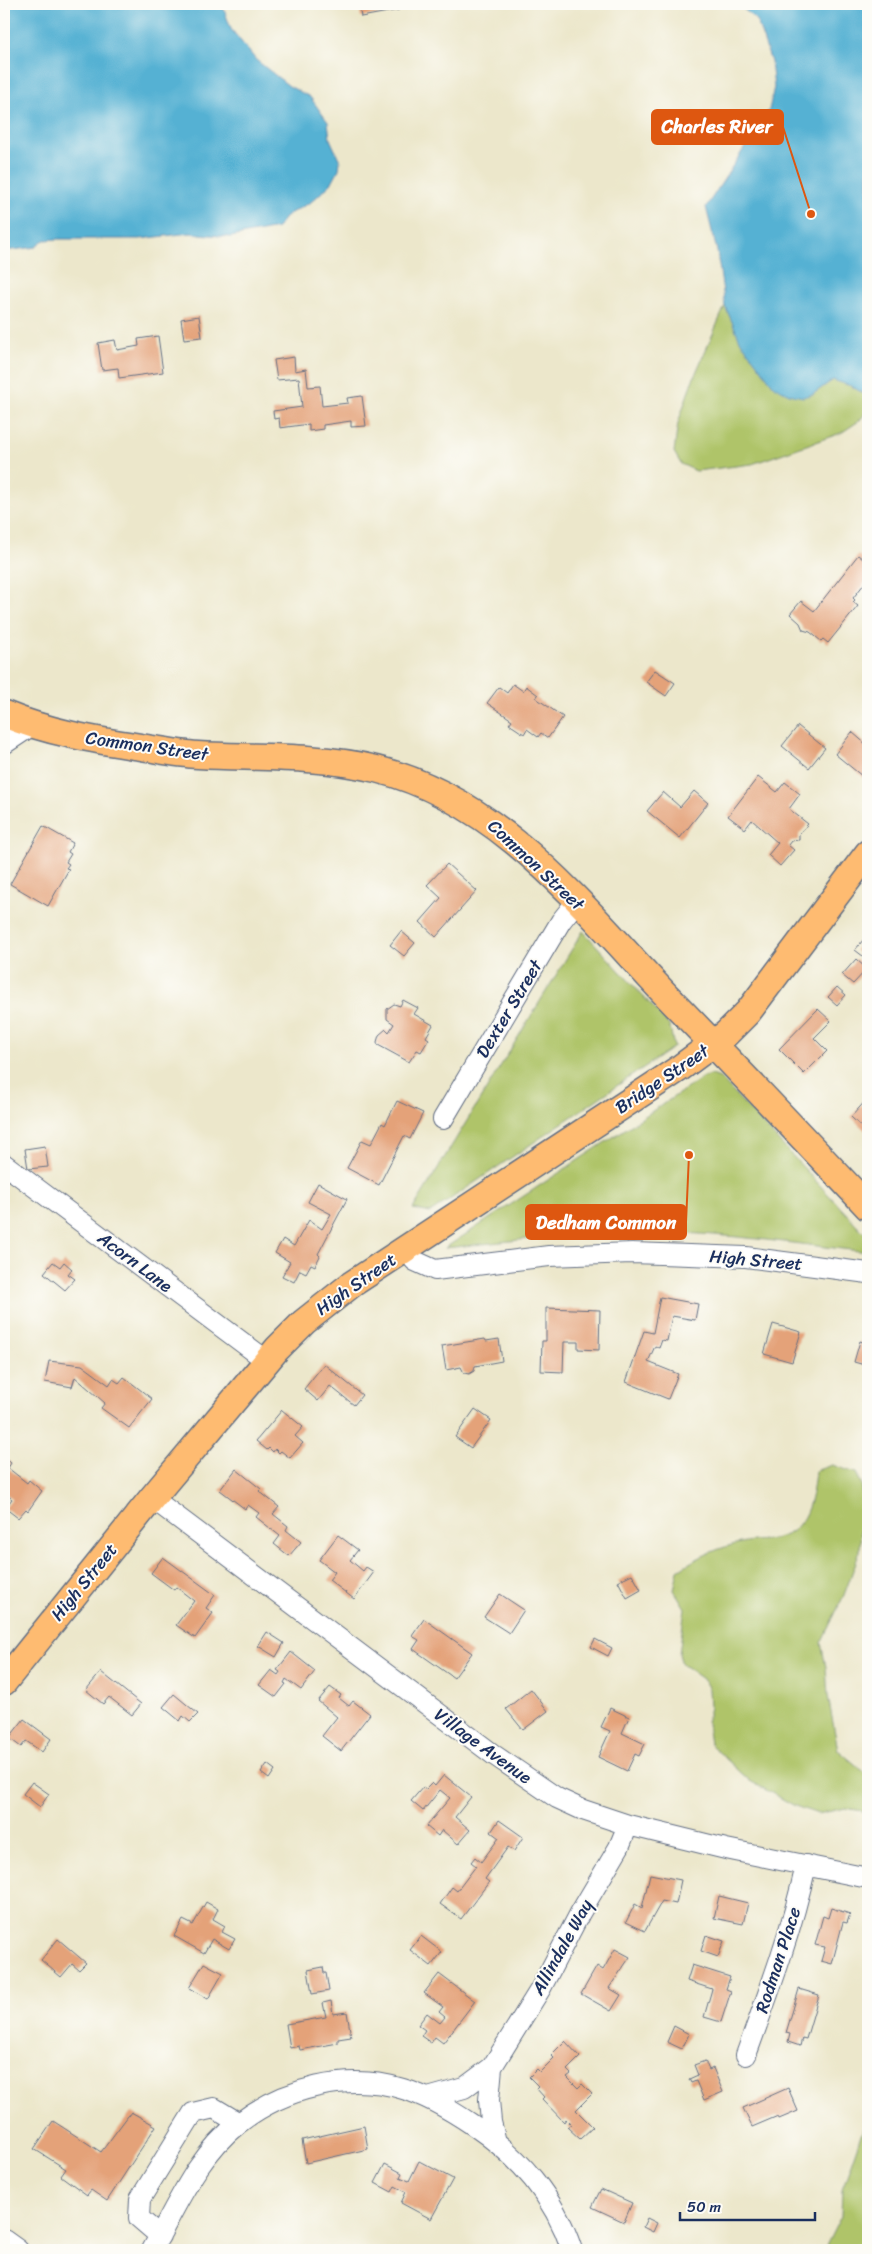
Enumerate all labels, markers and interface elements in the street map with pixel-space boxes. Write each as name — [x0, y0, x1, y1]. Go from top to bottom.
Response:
callout: Charles River — [652, 110, 783, 144]
text: Charles River — [660, 110, 774, 143]
street label: Common Street — [84, 722, 211, 771]
street label: Common Street — [480, 811, 593, 919]
street label: Dexter Street — [467, 953, 551, 1064]
street label: Bridge Street — [608, 1035, 716, 1122]
callout: Dedham Common — [526, 1205, 686, 1239]
text: Dedham Common — [536, 1206, 677, 1239]
street label: Acorn Lane — [90, 1222, 180, 1301]
street label: High Street — [708, 1240, 804, 1280]
street label: High Street — [309, 1244, 403, 1324]
street label: High Street — [42, 1536, 126, 1628]
street label: Village Avenue — [427, 1699, 539, 1793]
street label: Allindale Way — [522, 1892, 602, 2002]
street label: Rodman Place — [746, 1903, 810, 2017]
scale bar — [680, 2189, 814, 2221]
text: 50 m — [687, 2194, 722, 2220]

